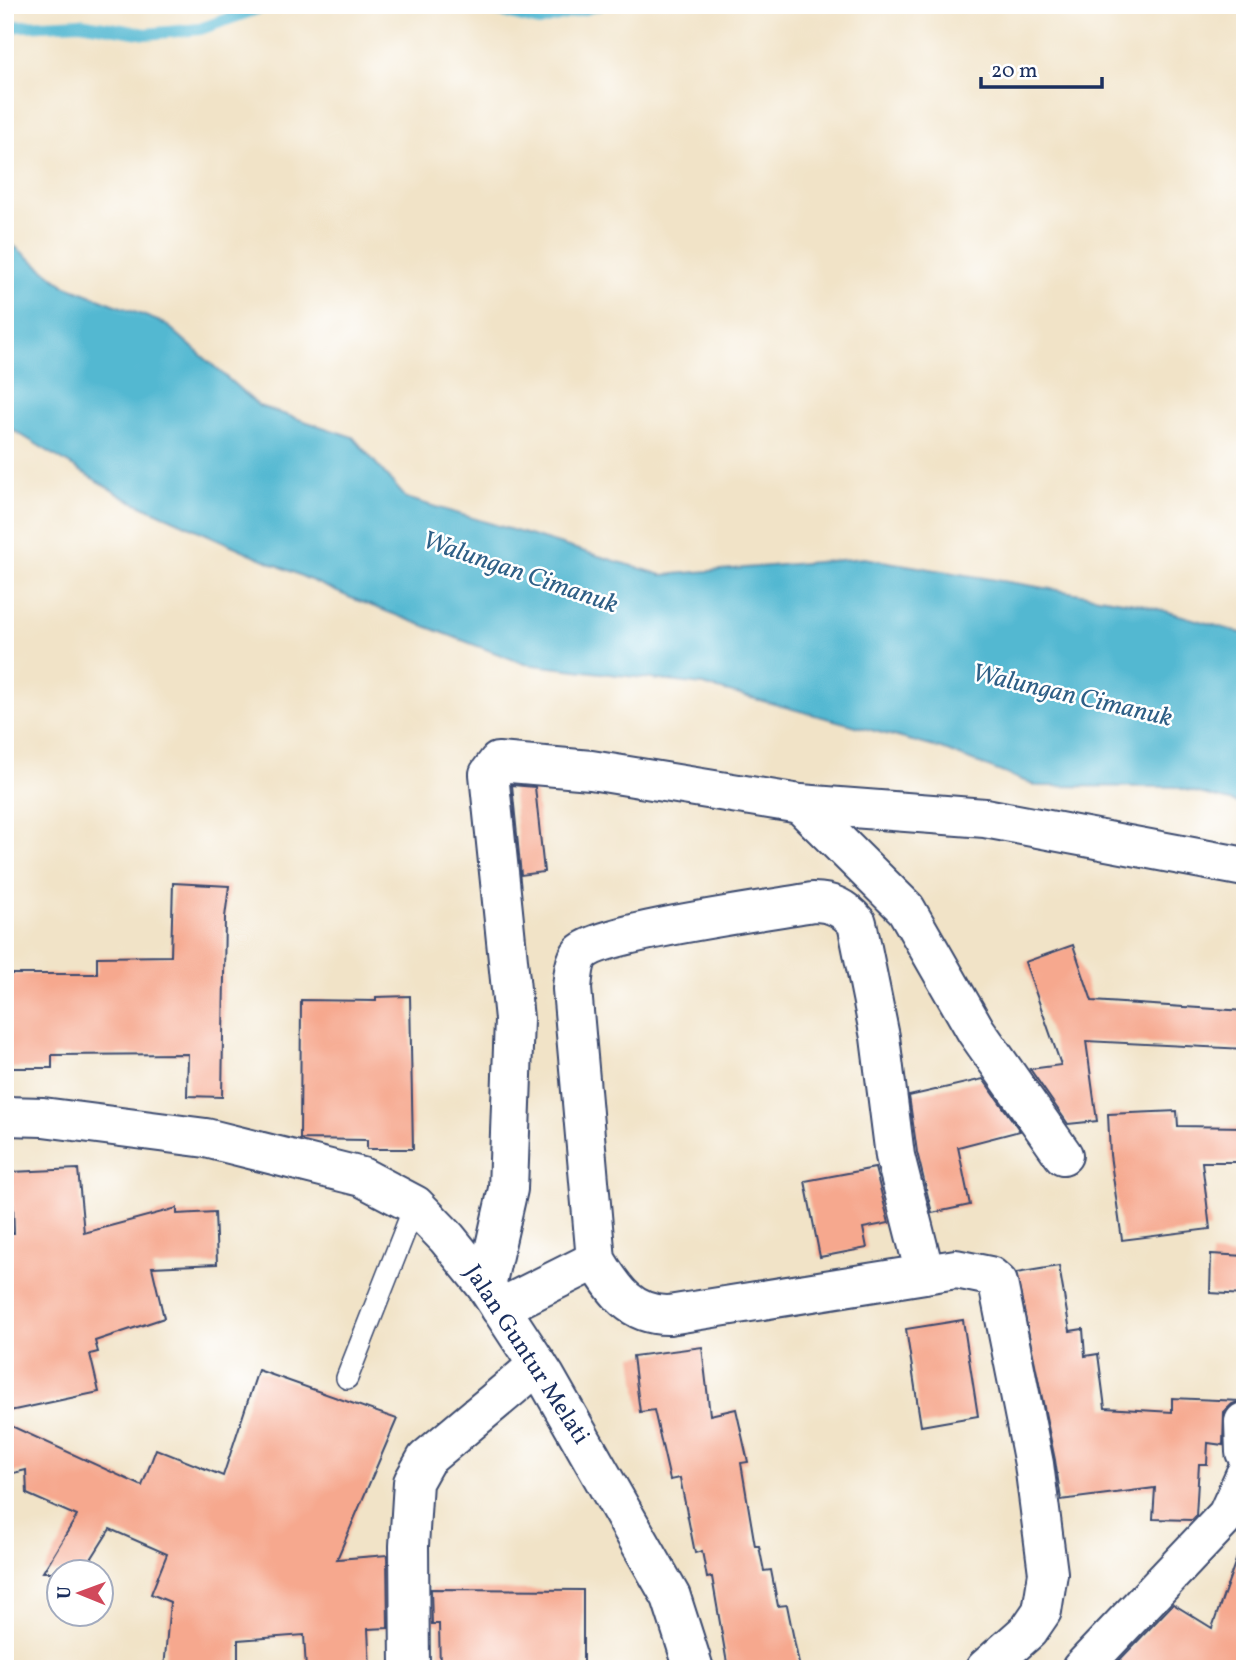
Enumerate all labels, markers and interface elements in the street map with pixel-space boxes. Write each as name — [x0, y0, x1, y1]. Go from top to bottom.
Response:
scale bar — [981, 46, 1101, 90]
text: 20 m — [991, 57, 1037, 86]
water label: Walungan Cimanuk — [417, 523, 623, 623]
water label: Walungan Cimanuk — [968, 655, 1176, 737]
street label: Jalan Guntur Melati — [455, 1259, 597, 1451]
north arrow — [46, 1558, 116, 1628]
text: U — [52, 1586, 78, 1599]

